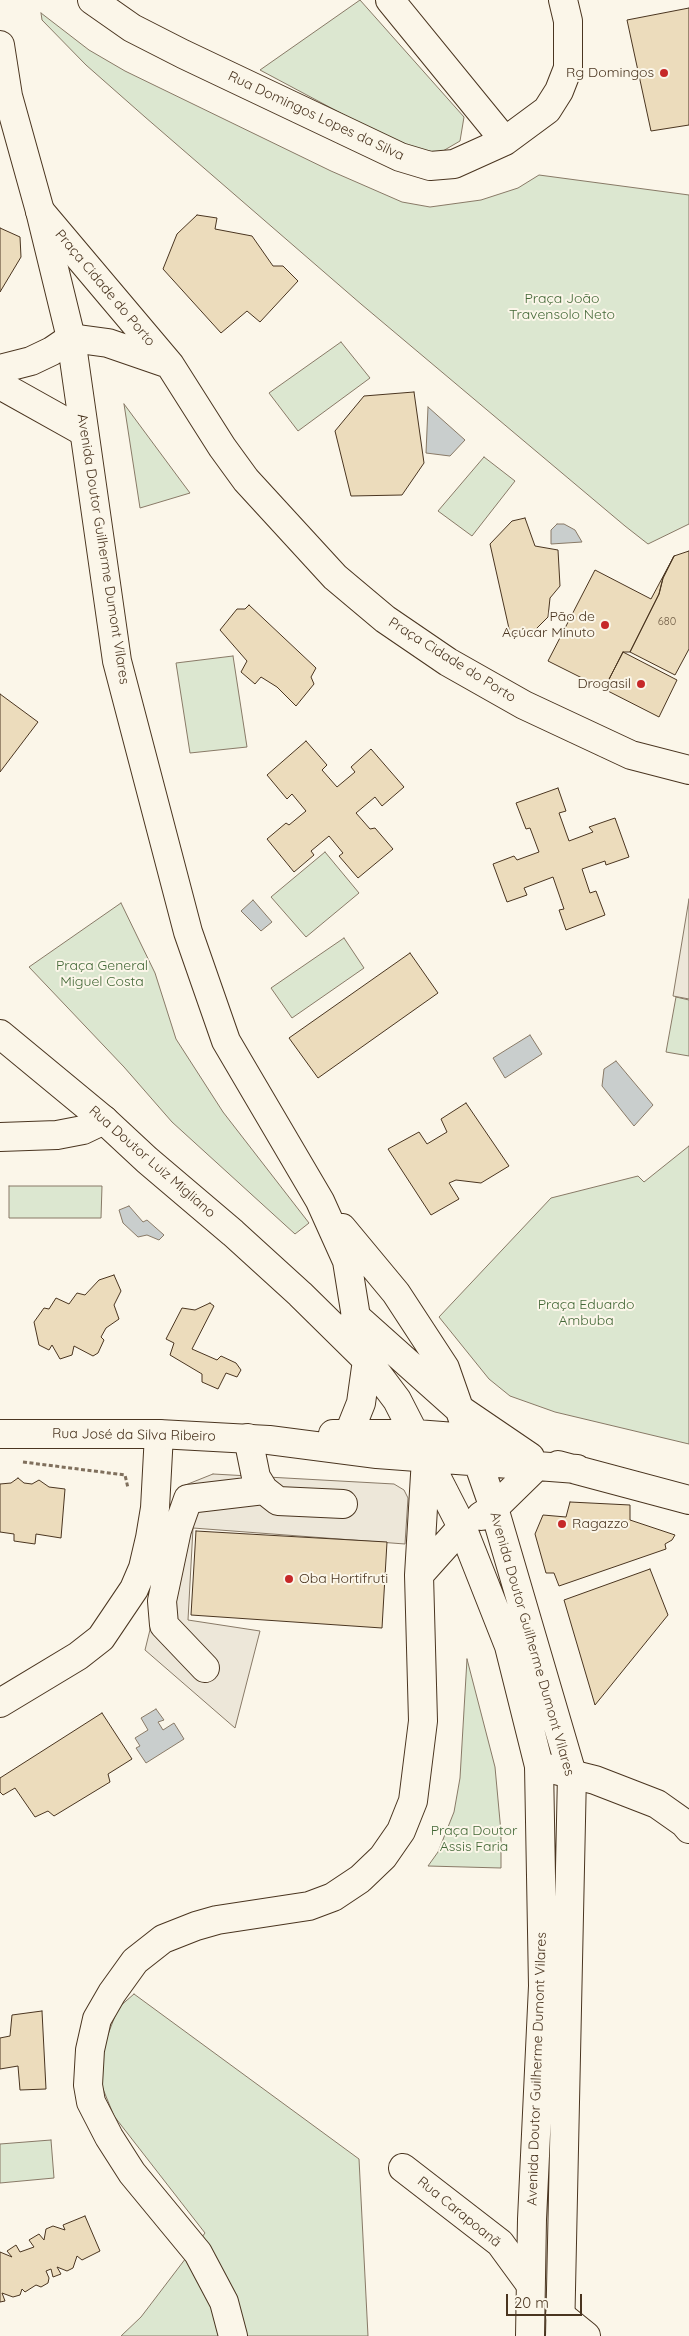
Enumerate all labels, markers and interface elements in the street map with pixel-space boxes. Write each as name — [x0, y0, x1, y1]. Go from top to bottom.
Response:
place label: Rg Domingos — [566, 65, 654, 81]
marker: Rg Domingos — [658, 67, 670, 79]
street label: Rua Domingos Lopes da Silva — [225, 68, 407, 164]
street label: Praça Cidade do Porto — [51, 226, 159, 350]
park label: Praça João Travensolo Neto — [509, 291, 615, 324]
street label: Avenida Doutor Guilherme Dumont Vilares — [73, 412, 133, 686]
place label: Pão de Açúcar Minuto — [502, 609, 595, 642]
street label: Praça Cidade do Porto — [385, 614, 519, 706]
house number: 680 — [658, 615, 676, 629]
marker: Pão de Açúcar Minuto — [599, 619, 611, 631]
place label: Drogasil — [577, 676, 631, 692]
marker: Drogasil — [635, 678, 647, 690]
park label: Praça General Miguel Costa — [56, 958, 148, 990]
street label: Rua Doutor Luiz Migliano — [85, 1103, 219, 1221]
park label: Praça Eduardo Ambuba — [538, 1297, 634, 1330]
street label: Rua José da Silva Ribeiro — [52, 1425, 216, 1445]
street label: Avenida Doutor Guilherme Dumont Vilares — [486, 1510, 578, 1778]
place label: Ragazzo — [572, 1516, 629, 1532]
marker: Ragazzo — [556, 1518, 568, 1530]
place label: Oba Hortifruti — [299, 1571, 388, 1587]
marker: Oba Hortifruti — [283, 1573, 295, 1585]
park label: Praça Doutor Assis Faria — [431, 1823, 517, 1855]
street label: Avenida Doutor Guilherme Dumont Vilares — [524, 1932, 550, 2206]
street label: Rua Carapoanã — [414, 2173, 504, 2251]
scale bar — [509, 2284, 585, 2316]
text: 20 m — [514, 2293, 549, 2312]

